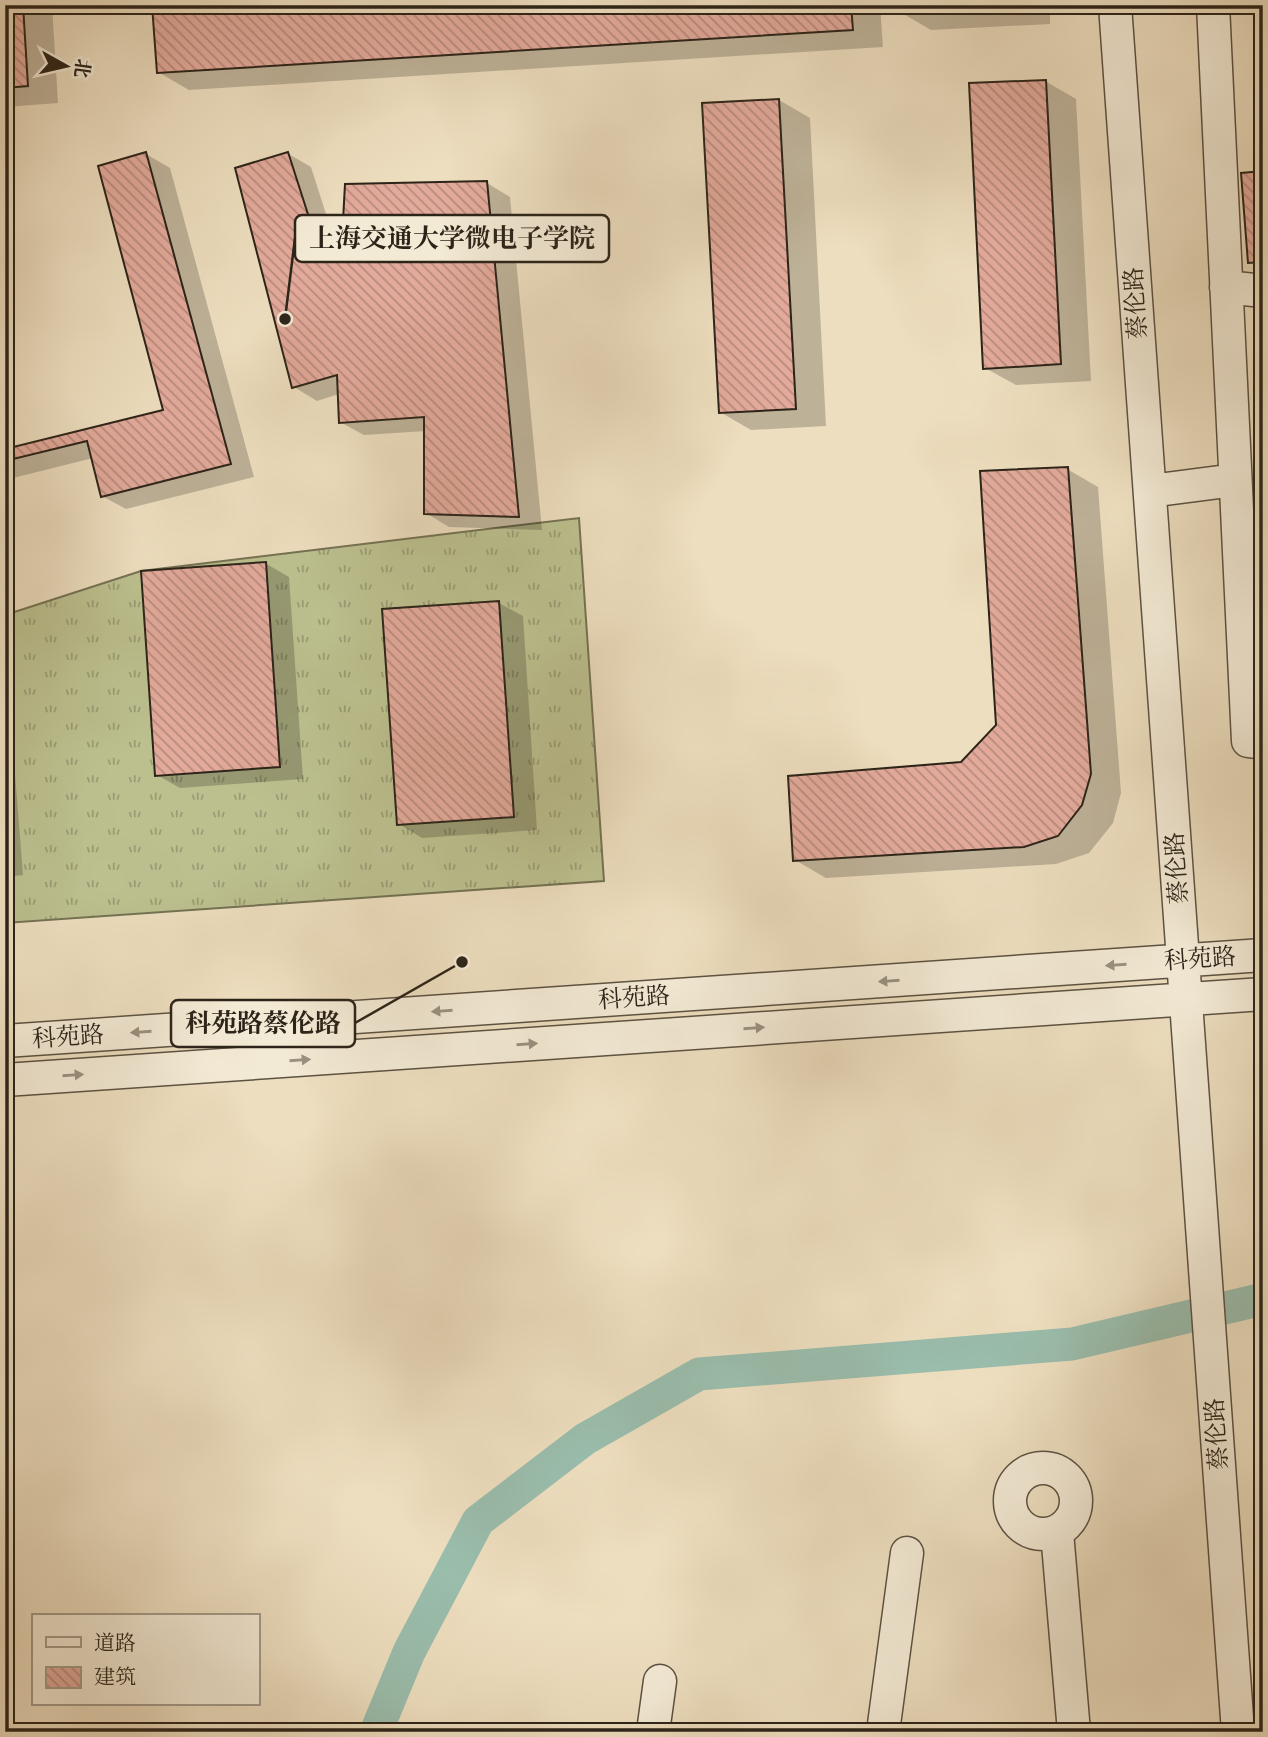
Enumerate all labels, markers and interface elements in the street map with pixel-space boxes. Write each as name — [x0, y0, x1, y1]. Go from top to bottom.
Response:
north arrow — [32, 32, 102, 102]
text: 北 — [69, 57, 95, 79]
callout: 上海交通大学微电子学院 — [295, 215, 609, 262]
text: 上海交通大学微电子学院 — [309, 223, 595, 255]
street label: 蔡伦路 — [1118, 266, 1154, 340]
street label: 蔡伦路 — [1159, 831, 1195, 905]
street label: 科苑路 — [1163, 941, 1237, 977]
one-way arrow — [1104, 960, 1126, 971]
one-way arrow — [878, 976, 900, 987]
street label: 科苑路 — [597, 980, 671, 1016]
callout: 科苑路蔡伦路 — [171, 1000, 355, 1047]
one-way arrow — [431, 1006, 453, 1017]
text: 科苑路蔡伦路 — [185, 1008, 341, 1040]
street label: 科苑路 — [31, 1019, 105, 1055]
one-way arrow — [743, 1022, 765, 1033]
one-way arrow — [130, 1027, 152, 1038]
one-way arrow — [516, 1038, 538, 1049]
one-way arrow — [290, 1054, 312, 1065]
one-way arrow — [63, 1069, 85, 1080]
street label: 蔡伦路 — [1199, 1397, 1235, 1471]
legend — [32, 1614, 259, 1706]
text: 道路 — [94, 1630, 136, 1657]
text: 建筑 — [94, 1664, 136, 1691]

